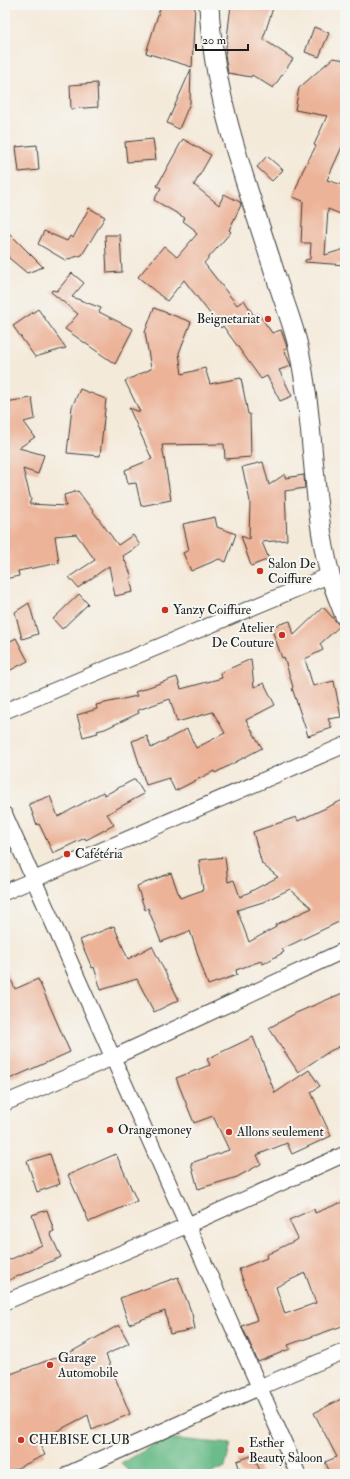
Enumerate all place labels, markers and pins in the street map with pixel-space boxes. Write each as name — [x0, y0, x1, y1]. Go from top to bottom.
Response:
place label: Beignetariat — [197, 311, 260, 327]
marker: Beignetariat — [263, 314, 273, 324]
place label: Salon De Coiffure — [268, 556, 316, 587]
marker: Salon De Coiffure — [255, 566, 265, 576]
place label: Yanzy Coiffure — [173, 602, 252, 619]
marker: Yanzy Coiffure — [160, 605, 170, 615]
place label: Atelier De Couture — [212, 620, 275, 651]
marker: Atelier De Couture — [277, 630, 287, 640]
place label: Cafétéria — [75, 846, 123, 862]
marker: Cafétéria — [62, 849, 72, 859]
place label: Orangemoney — [118, 1122, 192, 1139]
place label: Allons seulement — [236, 1124, 324, 1140]
marker: Orangemoney — [105, 1125, 115, 1135]
marker: Allons seulement — [224, 1127, 234, 1137]
place label: Garage Automobile — [57, 1350, 119, 1381]
marker: Garage Automobile — [45, 1360, 55, 1370]
place label: CHEBISE CLUB — [29, 1432, 130, 1448]
marker: CHEBISE CLUB — [16, 1435, 26, 1445]
place label: Esther Beauty Saloon — [249, 1435, 323, 1467]
marker: Esther Beauty Saloon — [236, 1445, 246, 1455]

